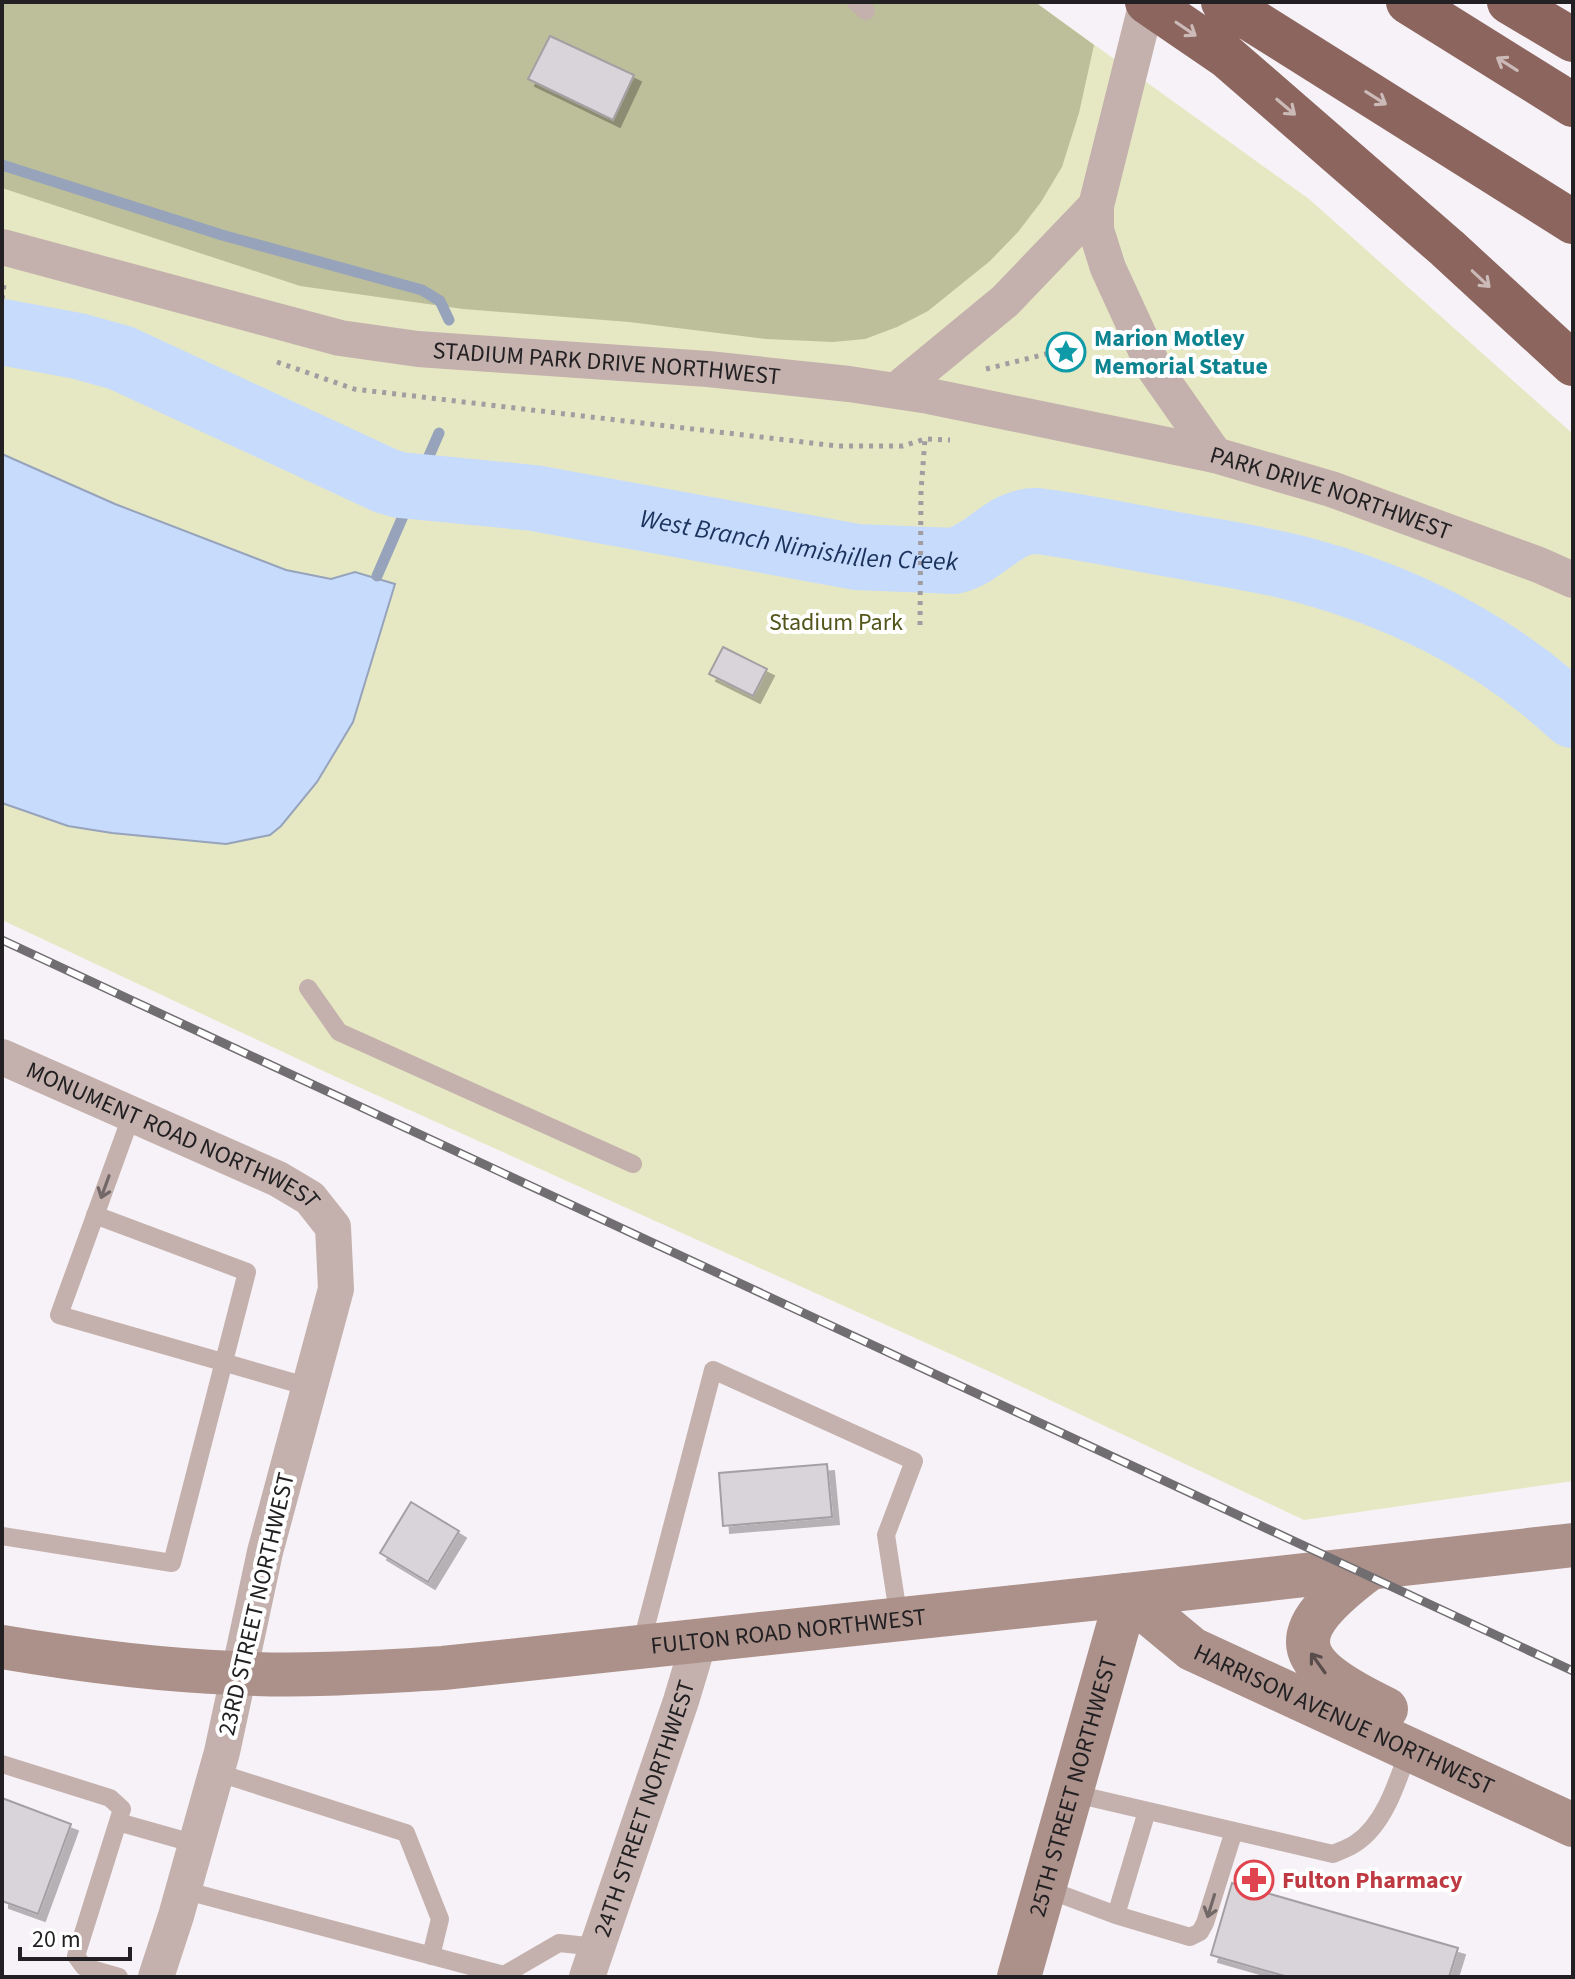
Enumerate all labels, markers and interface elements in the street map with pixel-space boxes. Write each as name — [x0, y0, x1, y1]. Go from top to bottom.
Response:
one-way arrow — [1175, 21, 1197, 37]
one-way arrow — [1496, 56, 1519, 72]
one-way arrow — [1364, 91, 1387, 107]
one-way arrow — [1275, 98, 1295, 116]
one-way arrow — [1470, 269, 1490, 287]
place label: Marion Motley Memorial Statue — [1094, 321, 1268, 384]
place icon: Marion Motley Memorial Statue — [1045, 331, 1087, 373]
street label: STADIUM PARK DRIVE NORTHWEST — [432, 333, 782, 395]
street label: PARK DRIVE NORTHWEST — [1206, 437, 1456, 550]
water label: West Branch Nimishillen Creek — [637, 500, 959, 580]
park label: Stadium Park — [769, 605, 903, 640]
street label: MONUMENT ROAD NORTHWEST — [20, 1053, 329, 1216]
one-way arrow — [97, 1174, 111, 1199]
street label: 23RD STREET NORTHWEST — [209, 1469, 304, 1739]
street label: FULTON ROAD NORTHWEST — [649, 1600, 928, 1664]
street label: HARRISON AVENUE NORTHWEST — [1188, 1635, 1500, 1804]
street label: 25TH STREET NORTHWEST — [1020, 1652, 1127, 1921]
one-way arrow — [1310, 1653, 1327, 1674]
street label: 24TH STREET NORTHWEST — [585, 1676, 704, 1942]
pharmacy icon: Fulton Pharmacy — [1233, 1859, 1275, 1901]
place label: Fulton Pharmacy — [1282, 1863, 1463, 1898]
one-way arrow — [1203, 1892, 1218, 1918]
scale bar — [20, 1911, 130, 1961]
text: 20 m — [32, 1922, 81, 1957]

